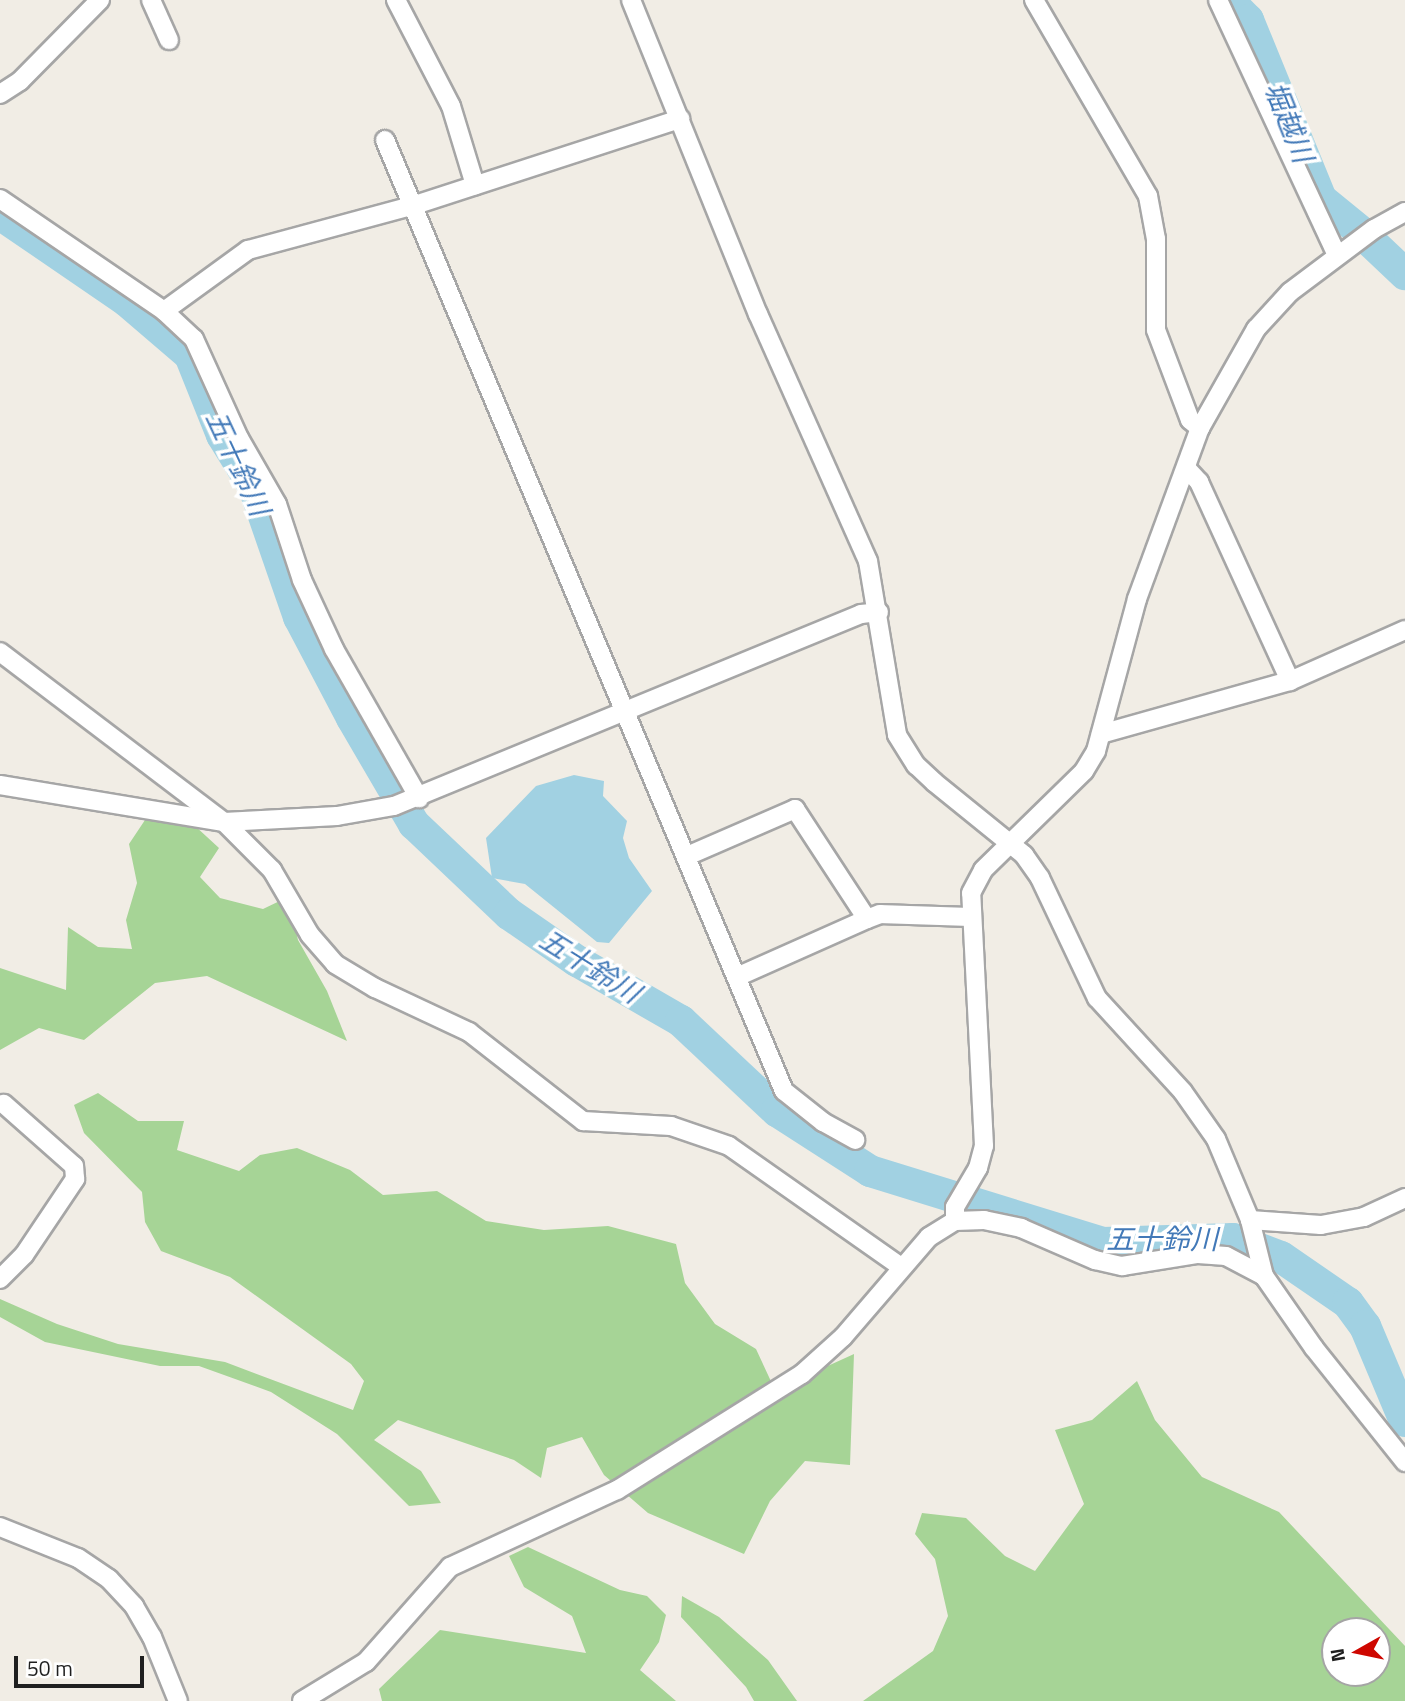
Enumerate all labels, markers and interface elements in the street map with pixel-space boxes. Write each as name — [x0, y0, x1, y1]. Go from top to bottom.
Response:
water label: 堀越川 — [1258, 77, 1320, 167]
water label: 五十鈴川 — [199, 405, 277, 521]
water label: 五十鈴川 — [534, 922, 646, 1010]
water label: 五十鈴川 — [1106, 1222, 1218, 1256]
north arrow — [1321, 1617, 1391, 1687]
scale bar — [18, 1642, 147, 1686]
text: N — [1321, 1646, 1352, 1664]
text: 50 m — [27, 1652, 73, 1684]

